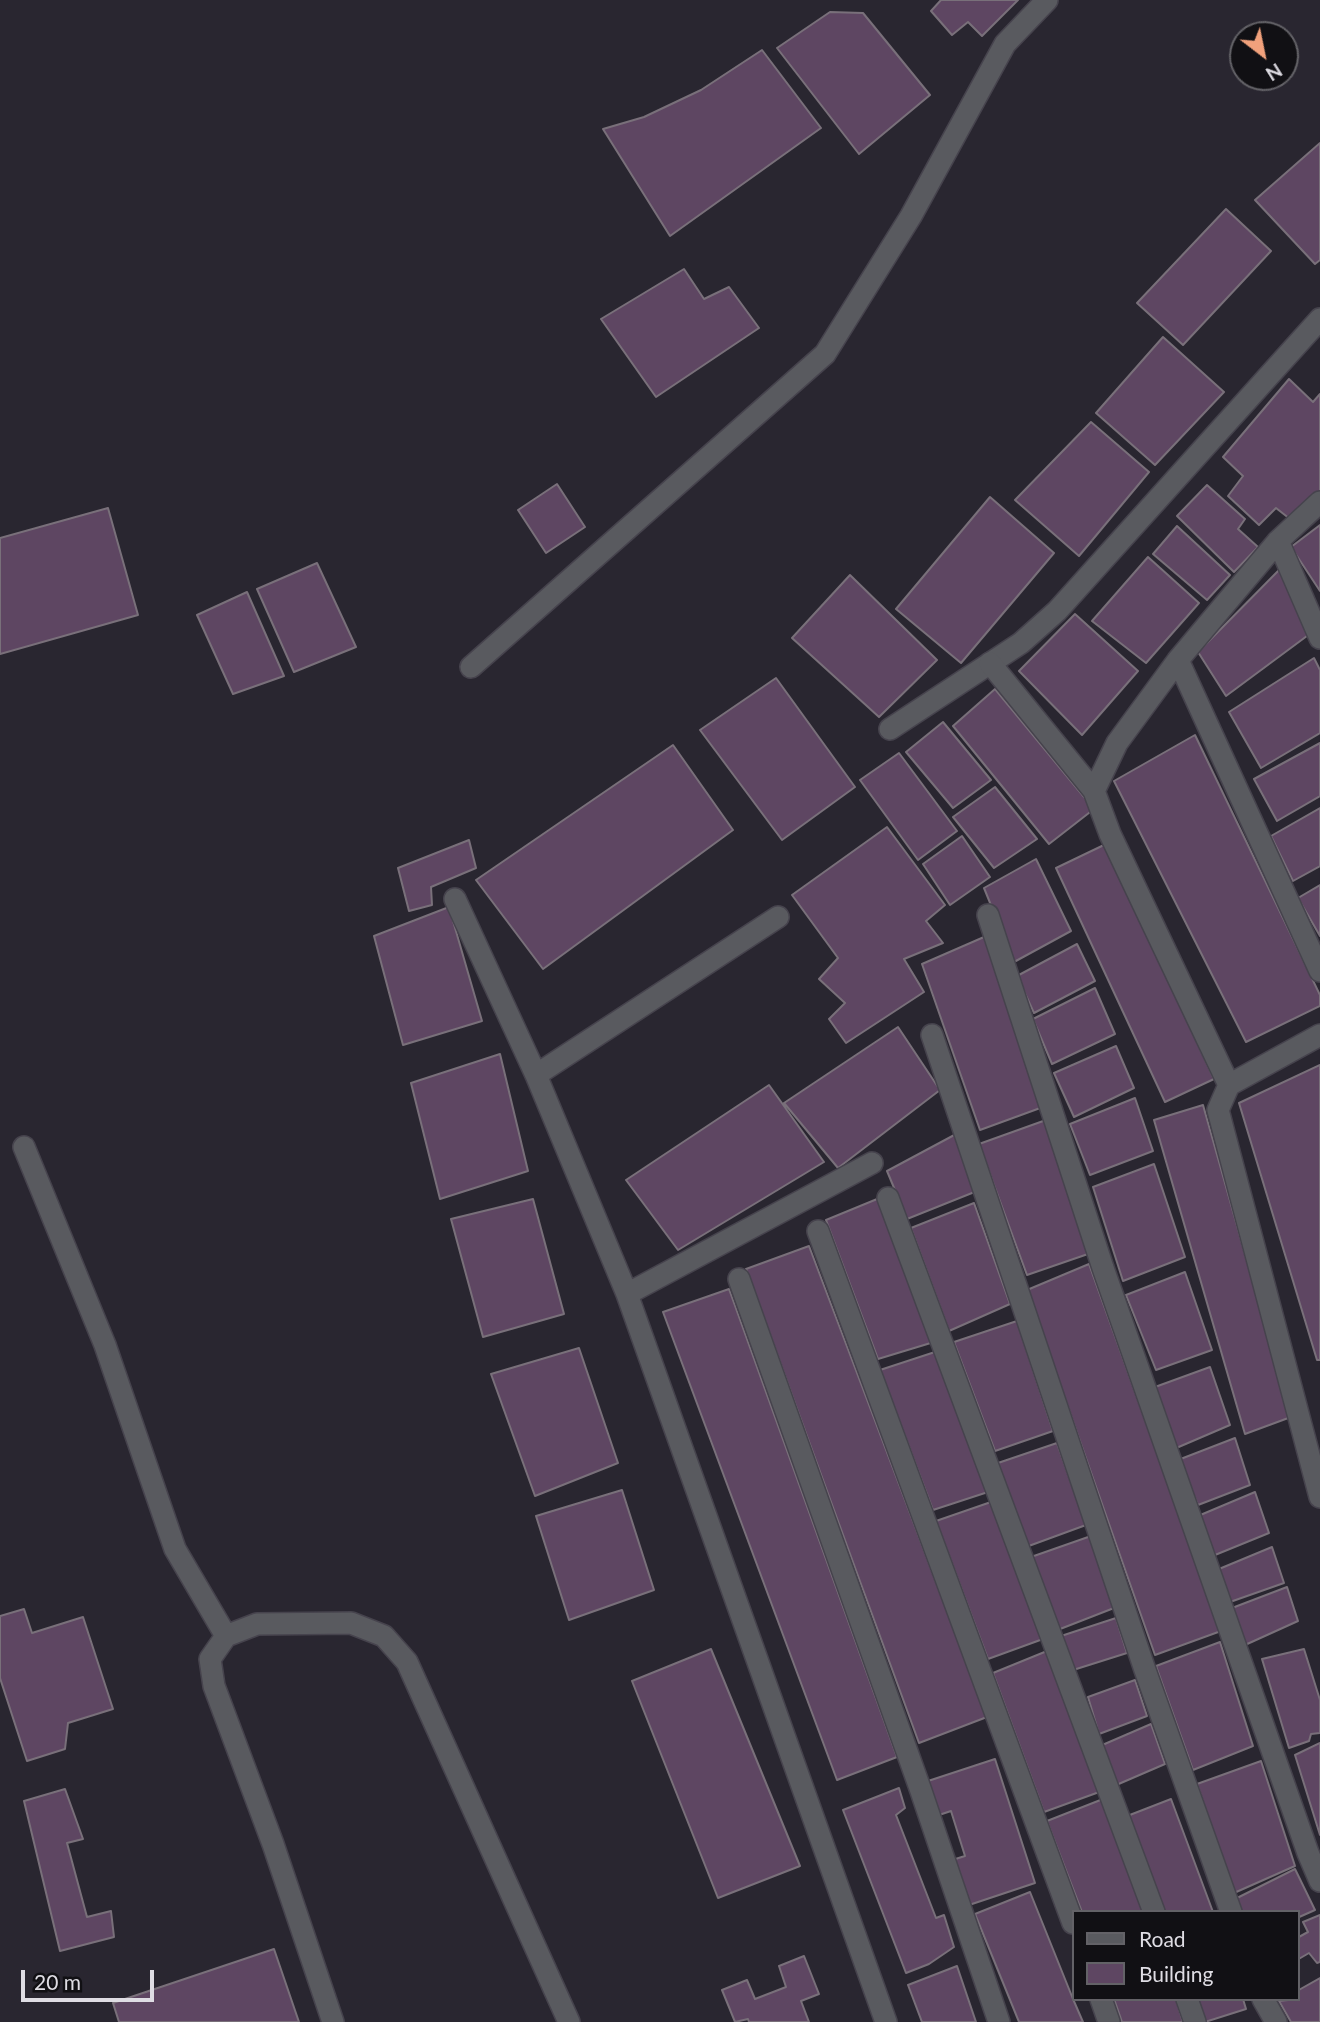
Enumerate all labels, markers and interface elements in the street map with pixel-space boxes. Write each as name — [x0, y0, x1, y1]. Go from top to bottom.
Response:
north arrow — [1229, 21, 1299, 91]
text: N — [1262, 59, 1287, 86]
legend — [1072, 1910, 1299, 2001]
text: Road — [1139, 1926, 1186, 1951]
scale bar — [24, 1955, 158, 1999]
text: Building — [1139, 1961, 1214, 1986]
text: 20 m — [34, 1969, 81, 1994]

